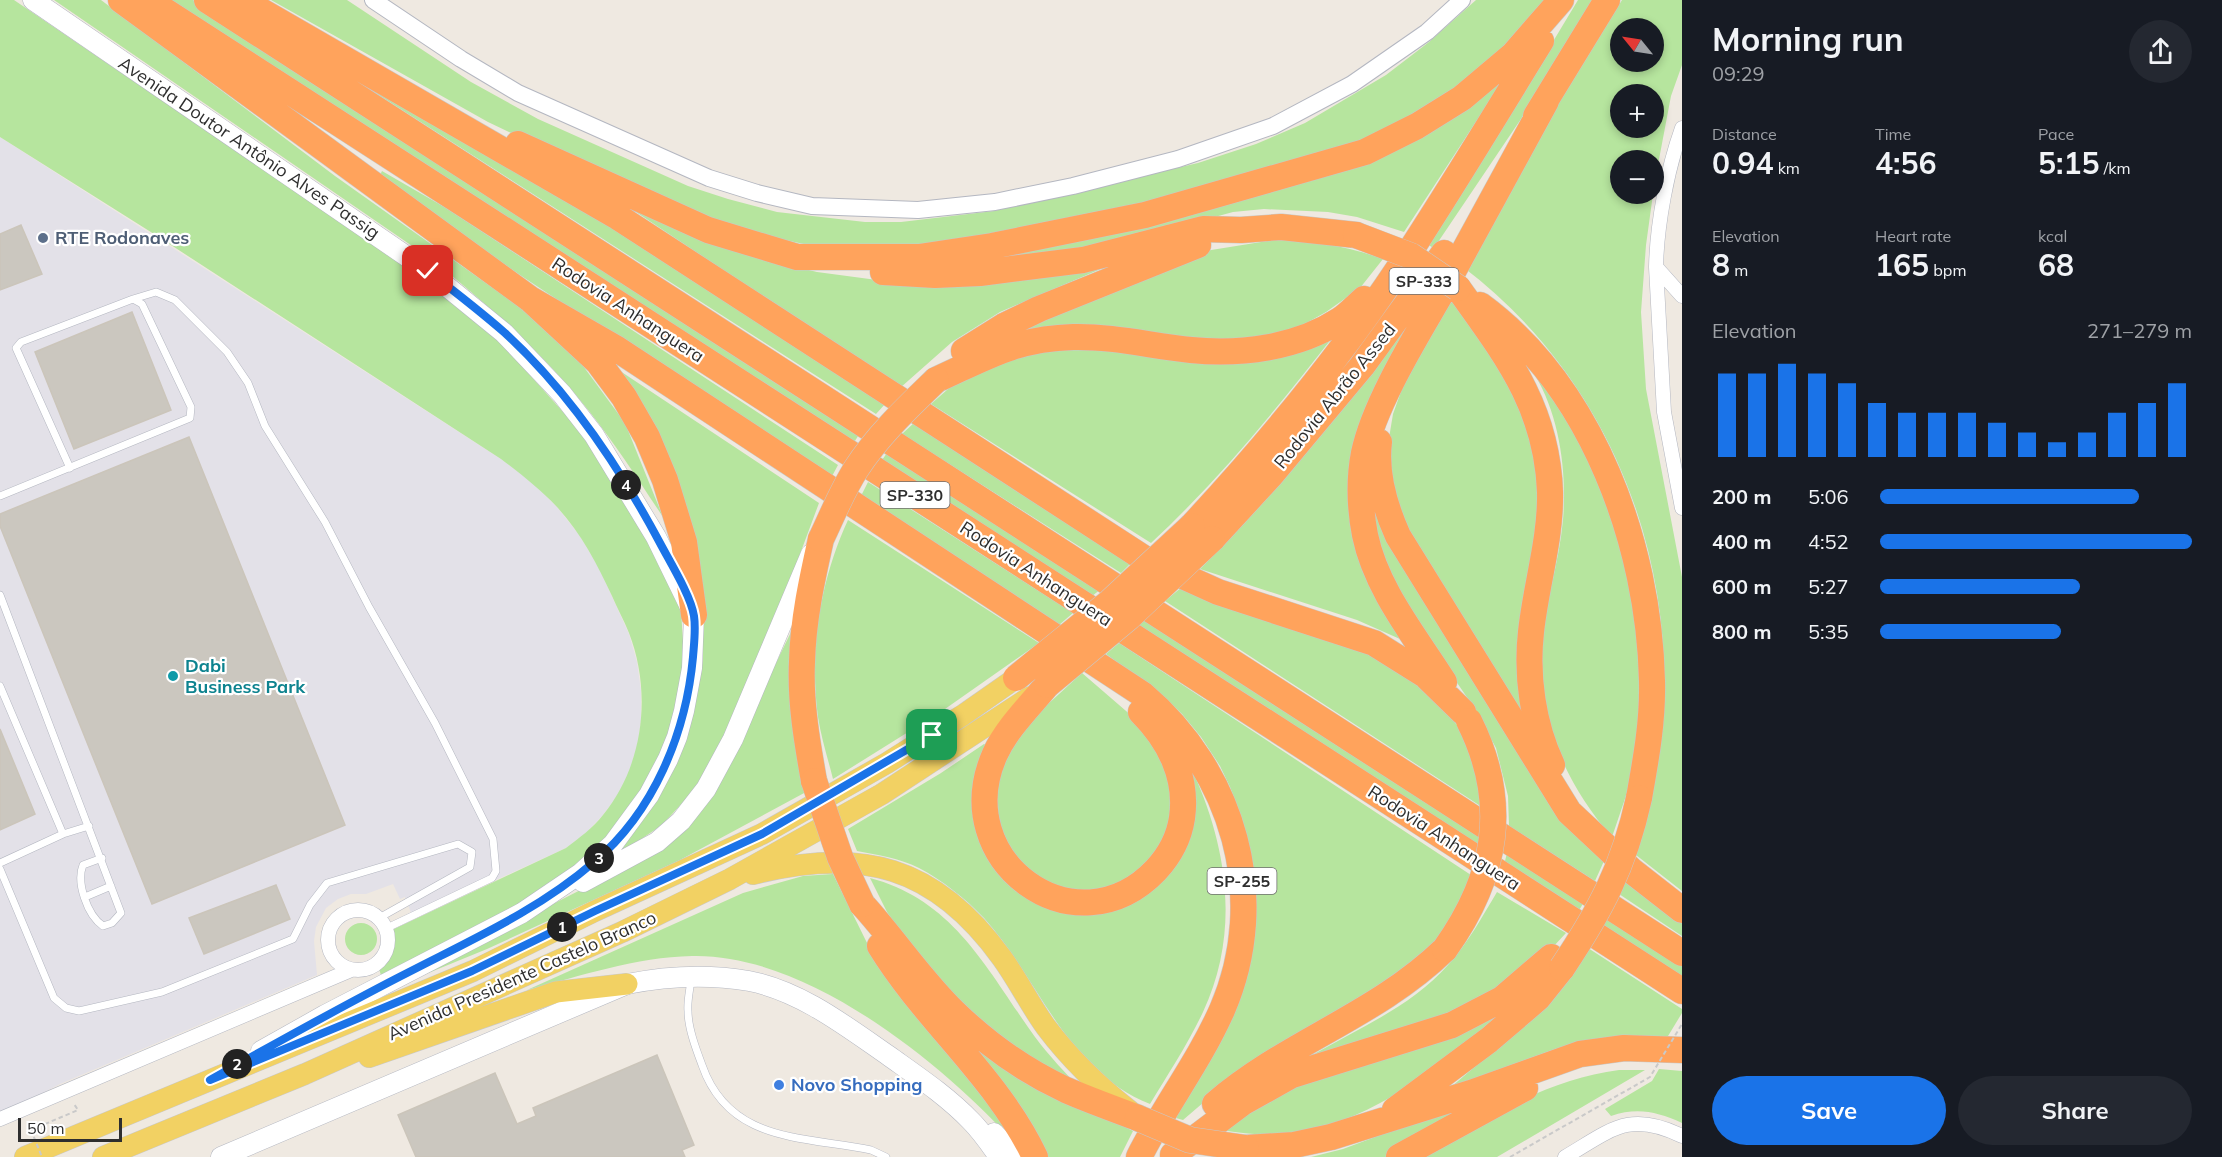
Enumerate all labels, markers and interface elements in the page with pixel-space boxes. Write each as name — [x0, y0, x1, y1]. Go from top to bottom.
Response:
north arrow — [1610, 18, 1664, 72]
map controls — [1610, 18, 1664, 204]
text: Morning run — [1712, 18, 1904, 59]
button: share — [2129, 20, 2192, 83]
street label: Avenida Doutor Antônio Alves Passig — [114, 51, 384, 244]
text: 09:29 — [1712, 61, 1765, 86]
button: + — [1610, 84, 1664, 138]
text: Distance — [1712, 124, 1777, 144]
text: Time — [1875, 124, 1911, 144]
text: Pace — [2038, 124, 2074, 144]
text: 0.94 — [1712, 144, 1773, 182]
text: 4:56 — [1875, 144, 1936, 182]
text: 5:15 — [2038, 144, 2099, 182]
button: − — [1610, 150, 1664, 204]
text: km — [1773, 158, 1800, 178]
text: /km — [2099, 158, 2130, 178]
place label: RTE Rodonaves — [55, 226, 189, 249]
text: Elevation — [1712, 226, 1780, 246]
text: Heart rate — [1875, 226, 1951, 246]
text: kcal — [2038, 226, 2067, 246]
marker: RTE Rodonaves — [36, 231, 50, 245]
pin — [402, 245, 453, 296]
text: 8 — [1712, 246, 1730, 284]
text: 165 — [1875, 246, 1929, 284]
text: 68 — [2038, 246, 2074, 284]
street label: Rodovia Anhanguera — [548, 252, 709, 367]
icon: check — [411, 254, 444, 287]
text: m — [1730, 260, 1748, 280]
text: bpm — [1929, 260, 1966, 280]
road number: SP-333 — [1390, 268, 1458, 294]
street label: Rodovia Abrão Assed — [1269, 318, 1400, 473]
text: Elevation — [1712, 318, 1797, 343]
text: 271–279 m — [2087, 318, 2192, 343]
pin: 4 — [611, 470, 641, 500]
text: 4 — [621, 475, 631, 495]
road number: SP-330 — [880, 482, 950, 508]
text: 200 m — [1712, 484, 1771, 509]
text: 5:06 — [1808, 484, 1849, 509]
street label: Rodovia Anhanguera — [956, 516, 1117, 631]
text: 400 m — [1712, 529, 1771, 554]
text: 4:52 — [1808, 529, 1849, 554]
text: 600 m — [1712, 574, 1771, 599]
text: 5:27 — [1808, 574, 1849, 599]
text: 800 m — [1712, 619, 1771, 644]
text: 5:35 — [1808, 619, 1849, 644]
place label: Dabi Business Park — [185, 654, 306, 698]
marker: Dabi Business Park — [166, 669, 180, 683]
pin — [906, 709, 957, 760]
icon: arrive — [915, 718, 948, 751]
street label: Rodovia Anhanguera — [1364, 780, 1525, 895]
pin: 3 — [584, 843, 614, 873]
text: 3 — [594, 848, 604, 868]
road number: SP-255 — [1208, 868, 1276, 894]
street label: Avenida Presidente Castelo Branco — [384, 906, 660, 1045]
pin: 1 — [547, 912, 577, 942]
text: 1 — [557, 917, 567, 937]
pin: 2 — [222, 1049, 252, 1079]
text: 2 — [232, 1054, 242, 1074]
place label: Novo Shopping — [791, 1073, 922, 1096]
button: Save — [1712, 1076, 1946, 1145]
button: Share — [1958, 1076, 2192, 1145]
marker: Novo Shopping — [772, 1078, 786, 1092]
scale bar — [18, 1115, 122, 1142]
text: 50 m — [27, 1118, 64, 1138]

